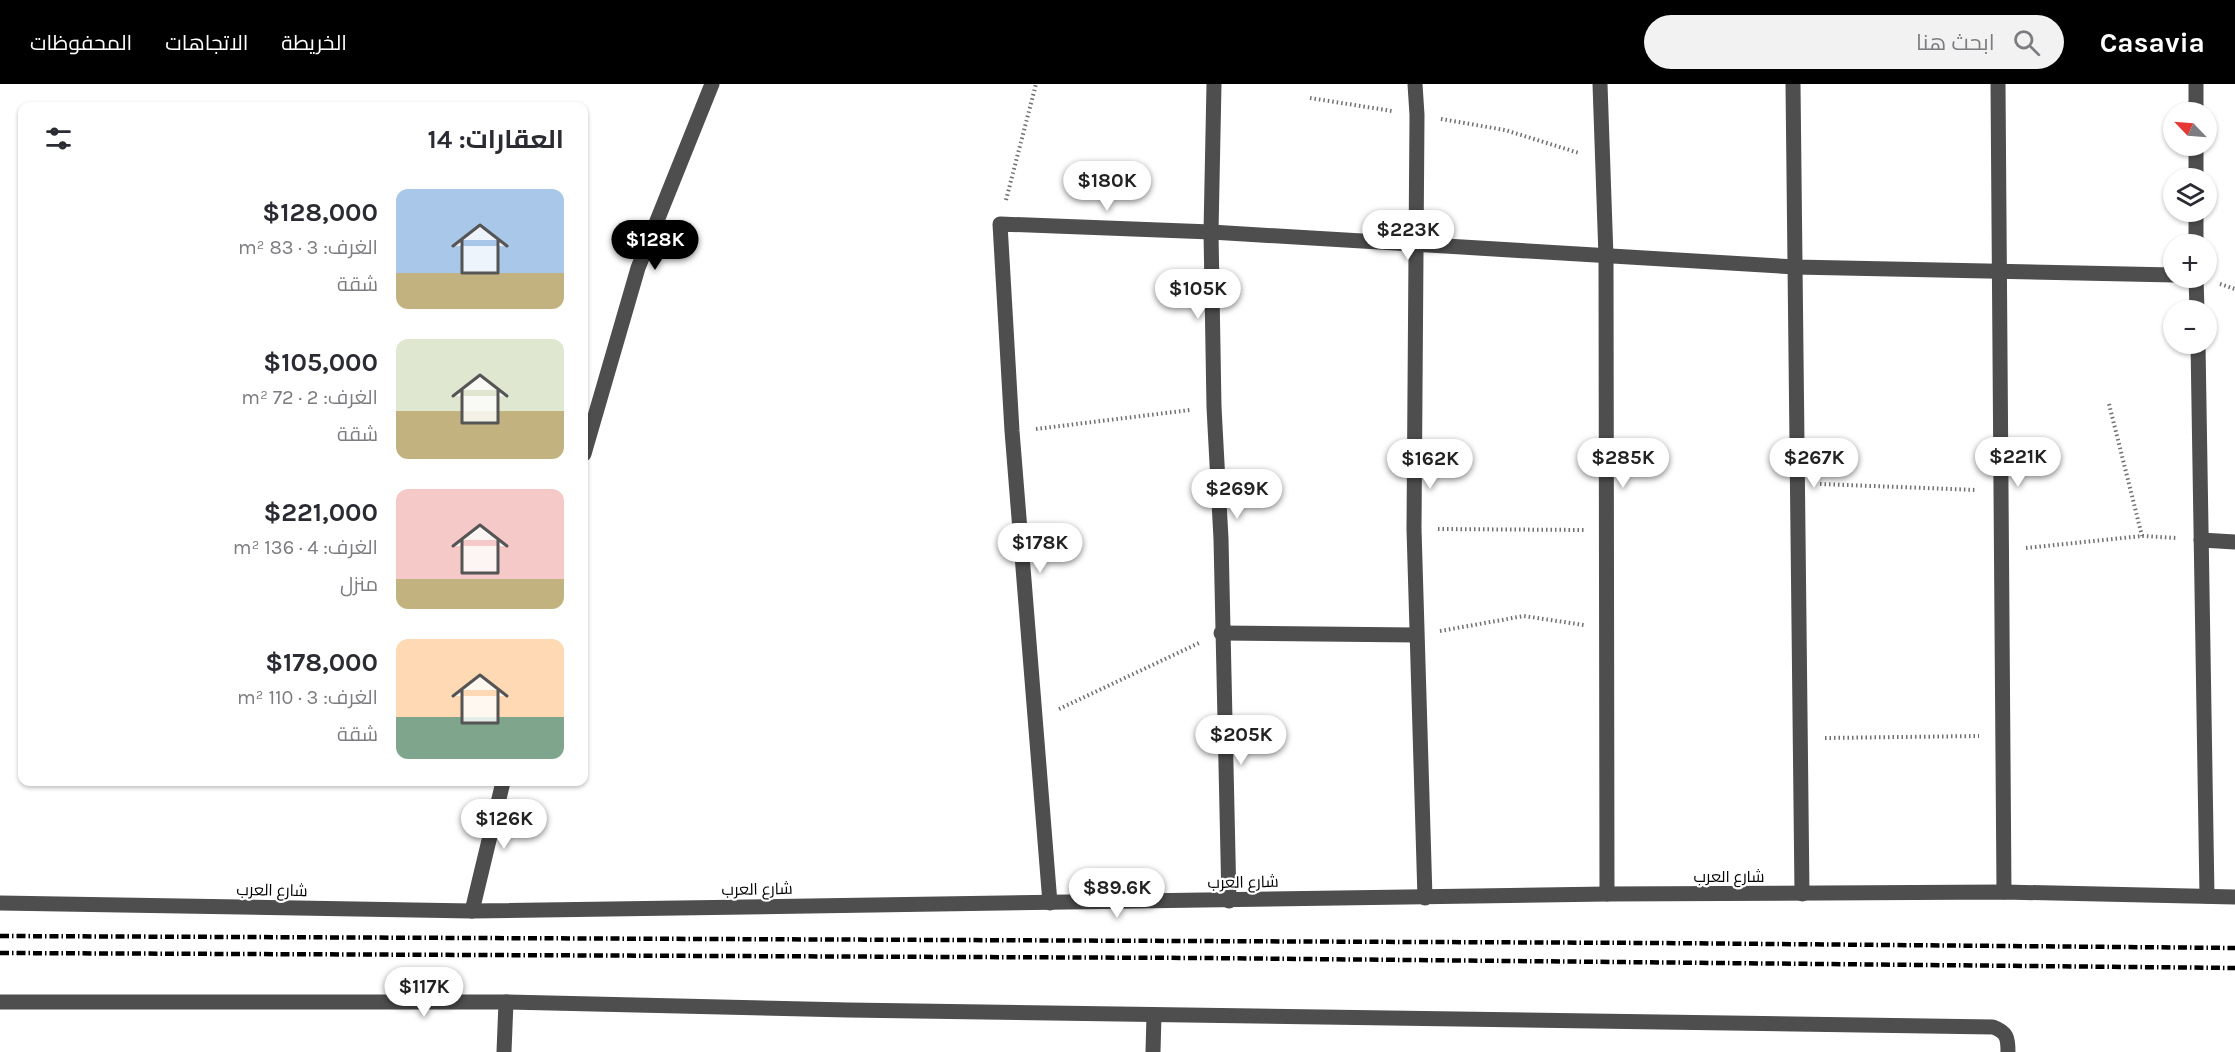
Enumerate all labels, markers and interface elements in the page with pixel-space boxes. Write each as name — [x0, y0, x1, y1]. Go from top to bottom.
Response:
search box — [1644, 15, 2064, 69]
icon: search — [2010, 26, 2043, 59]
text: Casavia — [2100, 26, 2205, 59]
text: ابحث هنا — [1916, 30, 1995, 56]
text: المحفوظات — [30, 31, 132, 55]
text: الاتجاهات — [165, 31, 248, 55]
text: الخريطة — [281, 31, 347, 55]
north arrow — [2163, 102, 2217, 156]
map controls — [2163, 102, 2217, 354]
icon: filters — [42, 122, 75, 155]
text: العقارات: 14 — [428, 124, 564, 155]
pin: $180K — [1065, 161, 1149, 212]
button: layers — [2163, 168, 2217, 222]
text: $180K — [1077, 169, 1137, 192]
text: $128,000 — [262, 197, 378, 228]
pin: $223K — [1366, 210, 1450, 261]
icon: home — [444, 213, 516, 285]
text: $223K — [1376, 218, 1440, 241]
pin: $128K — [613, 220, 697, 271]
text: $128K — [625, 228, 685, 251]
button: + — [2163, 234, 2217, 288]
text: الغرف: 3 · 83 m² — [238, 236, 378, 259]
pin: $105K — [1156, 269, 1240, 320]
text: شقة — [337, 273, 378, 296]
text: $105K — [1169, 277, 1227, 300]
button: − — [2163, 300, 2217, 354]
text: $105,000 — [263, 347, 378, 378]
icon: home — [444, 363, 516, 435]
text: الغرف: 2 · 72 m² — [241, 386, 378, 409]
text: شقة — [337, 423, 378, 446]
pin: $221K — [1976, 437, 2060, 488]
pin: $285K — [1581, 438, 1665, 489]
pin: $267K — [1772, 438, 1856, 489]
pin: $162K — [1388, 439, 1472, 490]
text: $221K — [1989, 445, 2047, 468]
text: $285K — [1591, 446, 1655, 469]
text: $267K — [1783, 446, 1845, 469]
text: $162K — [1401, 447, 1459, 470]
pin: $269K — [1195, 469, 1279, 520]
text: $269K — [1205, 477, 1269, 500]
text: $221,000 — [263, 497, 378, 528]
icon: home — [444, 513, 516, 585]
pin: $178K — [998, 523, 1082, 574]
text: $178K — [1012, 531, 1068, 554]
text: الغرف: 4 · 136 m² — [233, 536, 378, 559]
text: منزل — [340, 573, 378, 596]
text: $178,000 — [265, 647, 378, 678]
icon: home — [444, 663, 516, 735]
text: الغرف: 3 · 110 m² — [237, 686, 378, 709]
pin: $205K — [1199, 715, 1283, 766]
text: شقة — [337, 723, 378, 746]
text: $205K — [1209, 723, 1273, 746]
pin: $126K — [462, 799, 546, 850]
text: $126K — [475, 807, 533, 830]
street label: شارع العرب — [1693, 867, 1765, 888]
pin: $89.6K — [1068, 868, 1166, 919]
street label: شارع العرب — [1207, 872, 1279, 894]
text: $89.6K — [1083, 876, 1151, 899]
street label: شارع العرب — [721, 879, 793, 901]
street label: شارع العرب — [236, 880, 308, 902]
pin: $117K — [382, 967, 466, 1018]
text: $117K — [398, 975, 450, 998]

